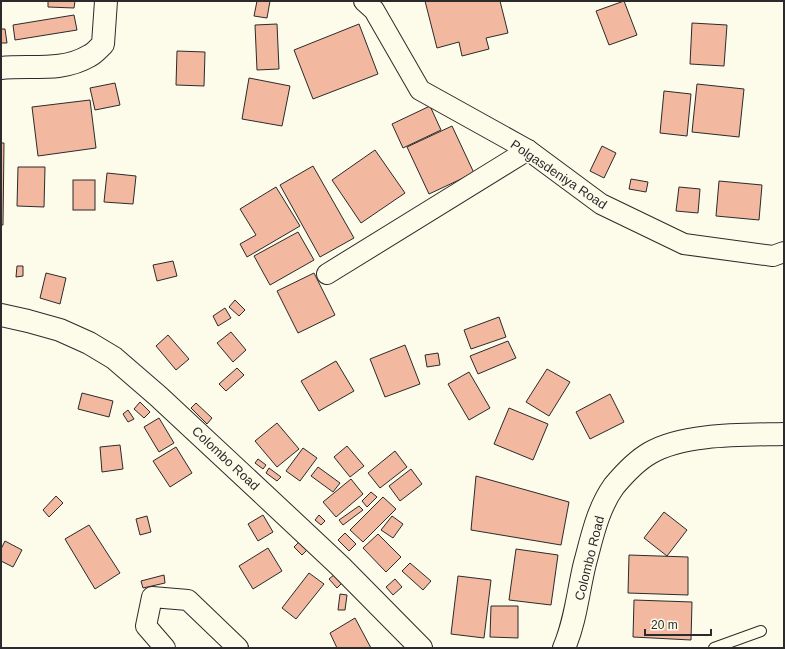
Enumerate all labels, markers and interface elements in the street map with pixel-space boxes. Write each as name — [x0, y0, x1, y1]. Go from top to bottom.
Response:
street label: Polgasdeniya Road — [508, 137, 610, 212]
street label: Colombo Road — [189, 423, 262, 493]
street label: Colombo Road — [572, 514, 607, 602]
scale bar — [645, 611, 711, 637]
text: 20 m — [651, 618, 678, 632]

